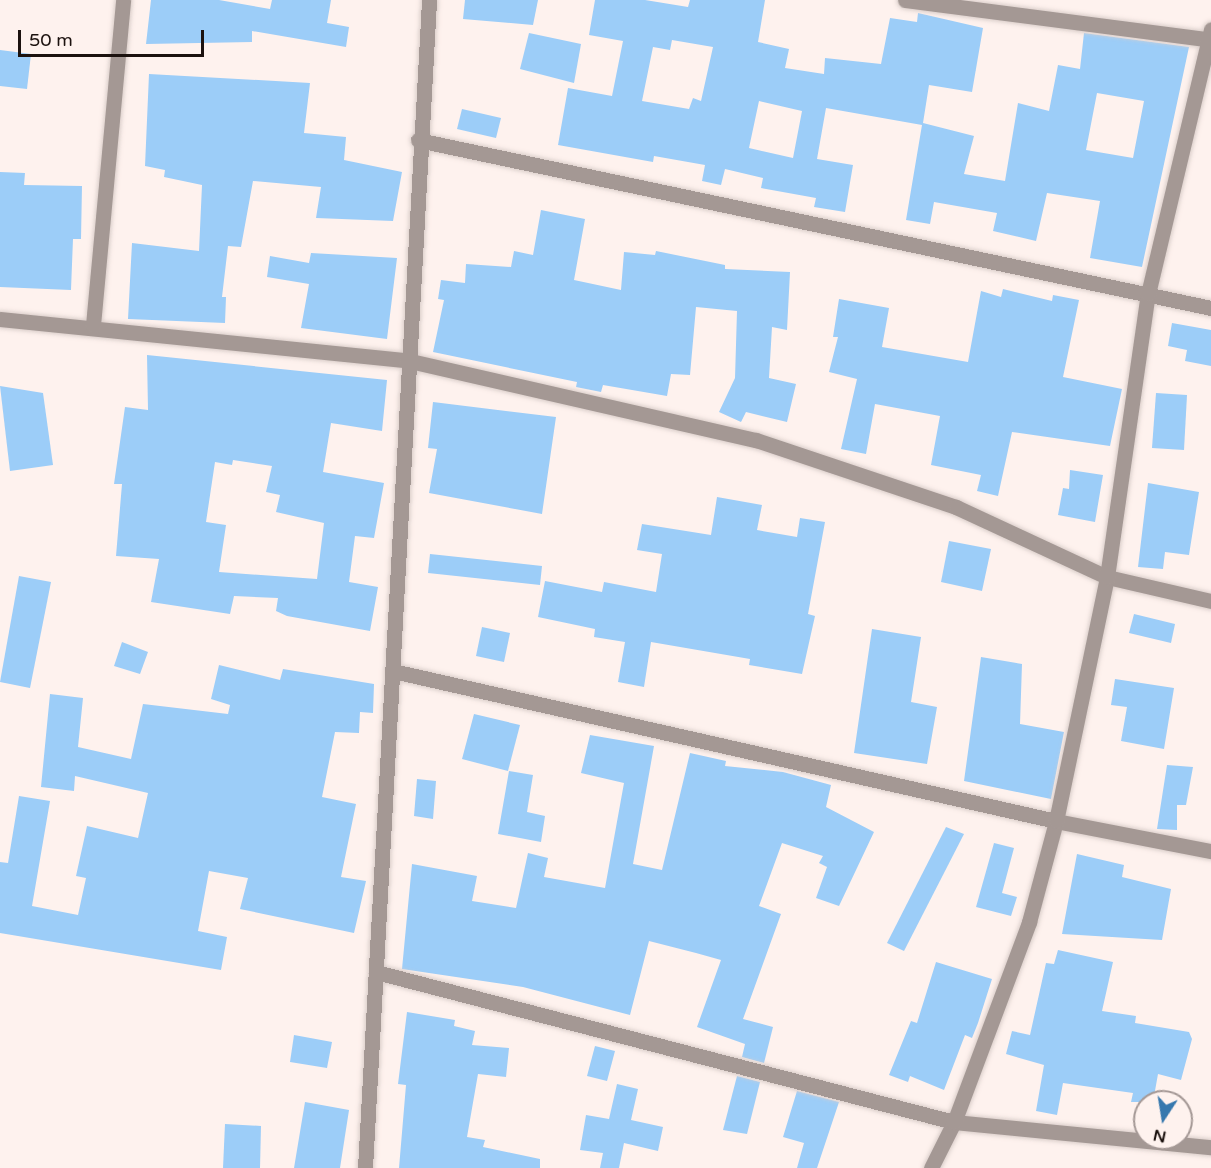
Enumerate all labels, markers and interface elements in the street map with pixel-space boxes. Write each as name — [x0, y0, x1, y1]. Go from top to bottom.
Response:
scale bar — [21, 18, 207, 56]
text: 50 m — [29, 29, 73, 51]
north arrow — [1133, 1090, 1193, 1150]
text: N — [1151, 1125, 1168, 1147]

